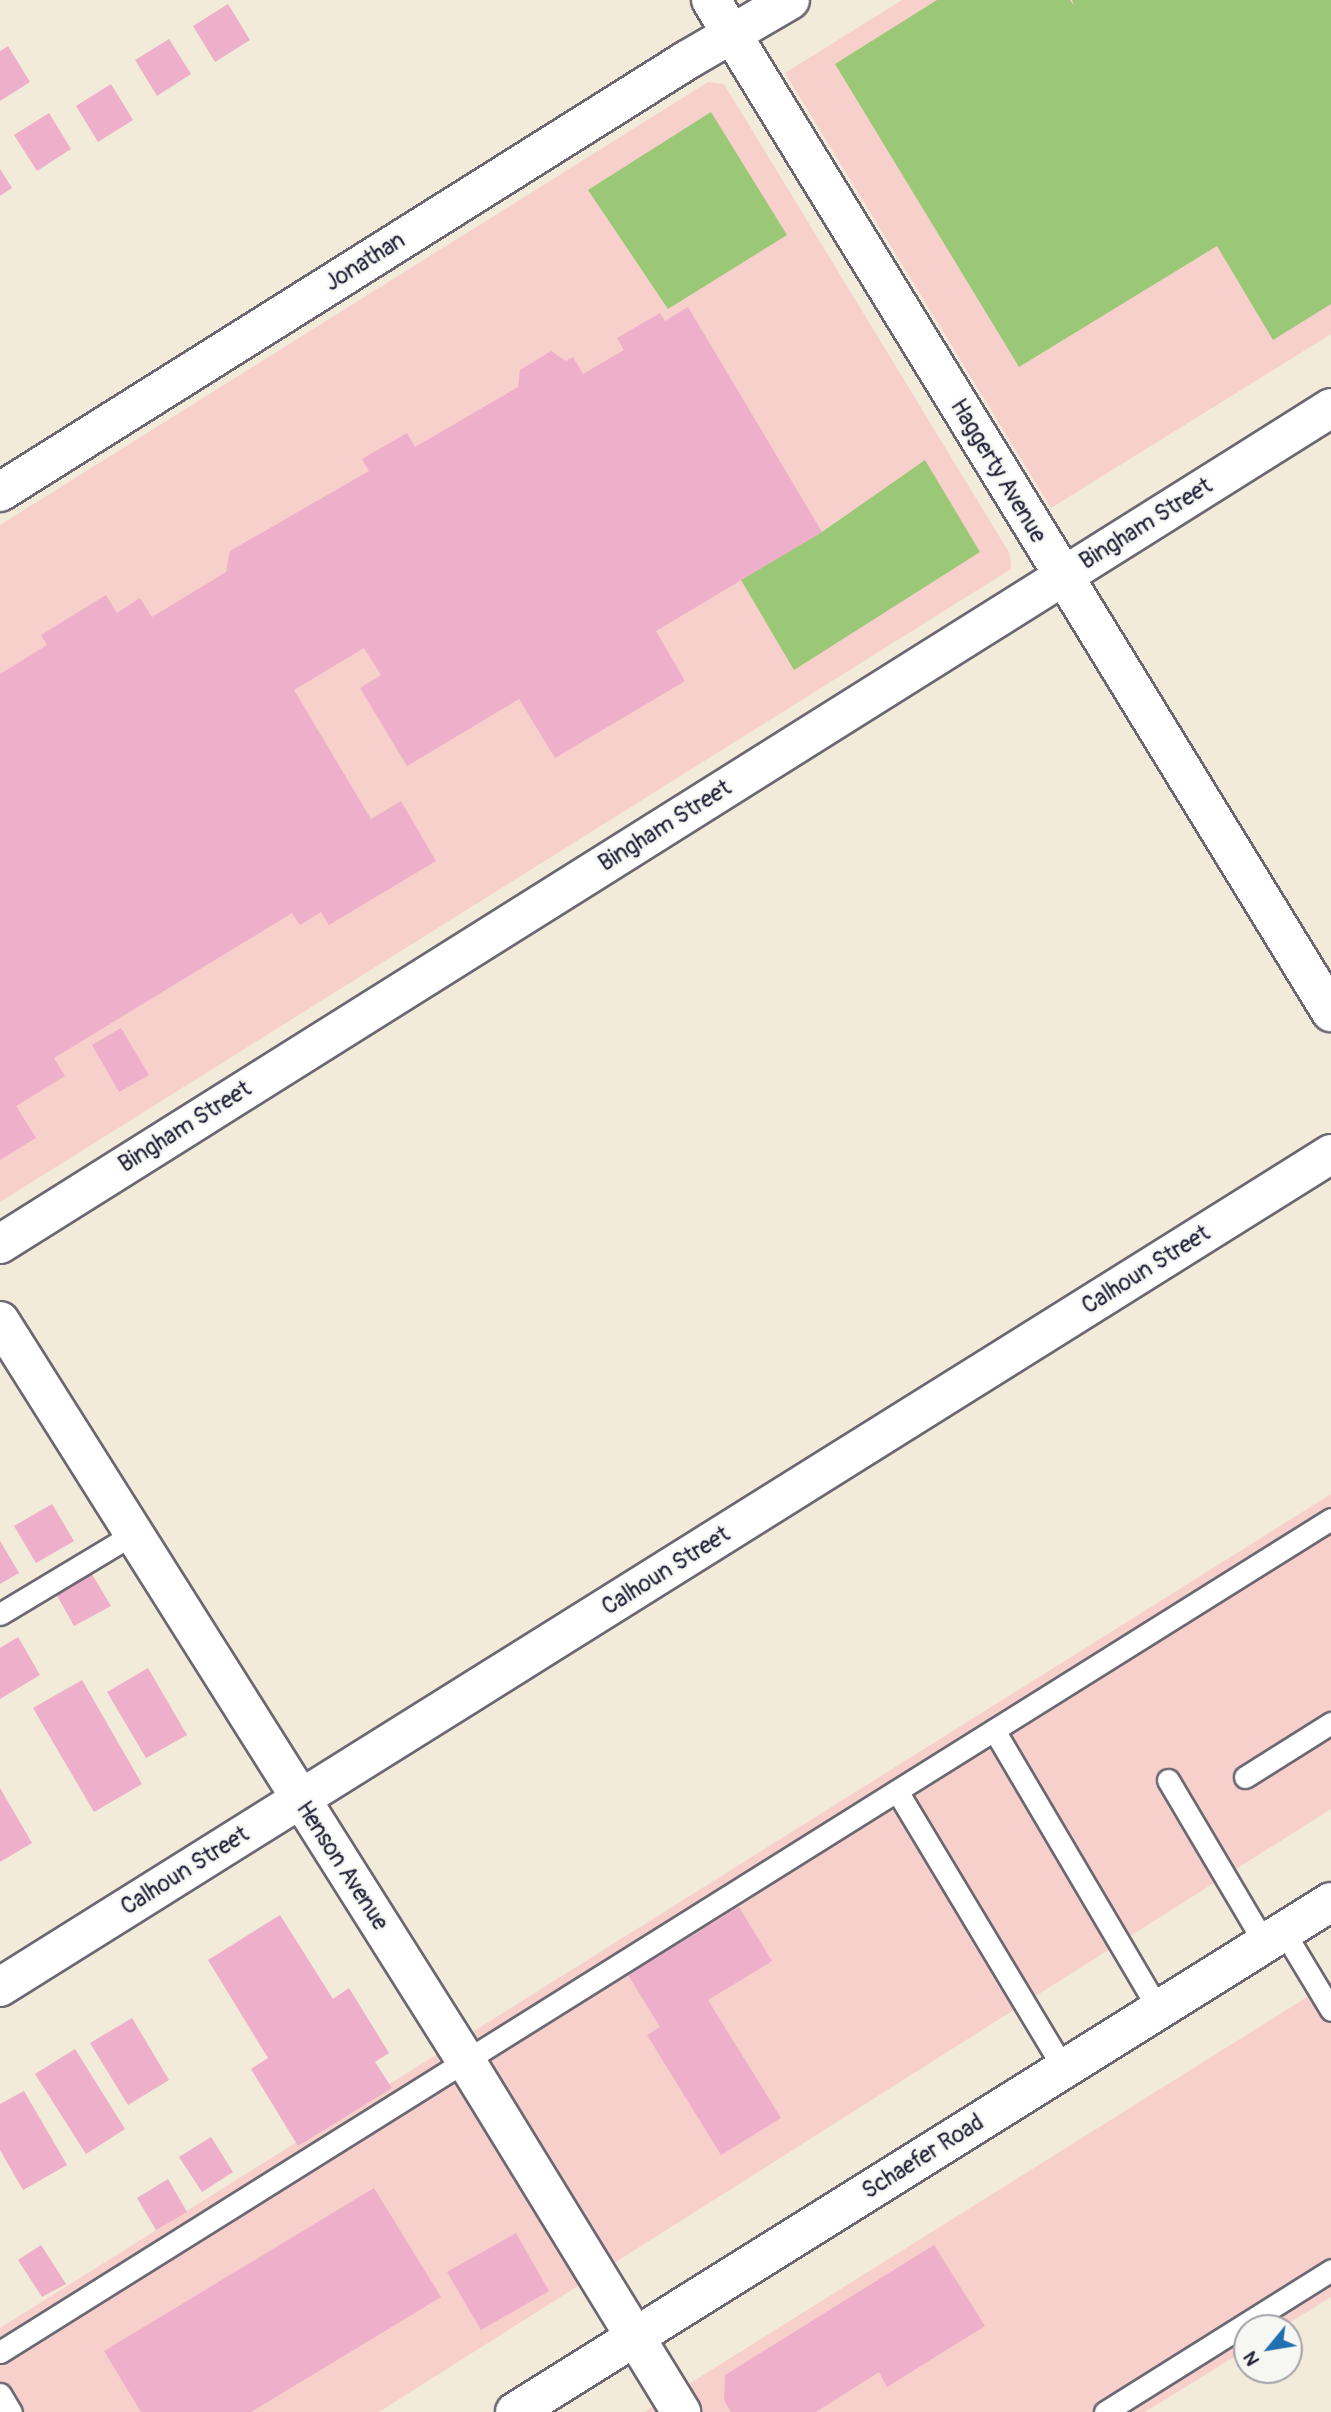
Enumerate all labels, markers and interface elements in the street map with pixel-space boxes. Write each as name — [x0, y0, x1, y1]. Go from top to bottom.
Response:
street label: Jonathan — [320, 227, 410, 297]
street label: Haggerty Avenue — [944, 394, 1052, 548]
street label: Bingham Street — [1075, 472, 1217, 576]
street label: Bingham Street — [594, 774, 736, 878]
street label: Bingham Street — [114, 1075, 256, 1179]
street label: Calhoun Street — [1077, 1220, 1215, 1320]
street label: Calhoun Street — [597, 1521, 735, 1621]
street label: Henson Avenue — [290, 1796, 394, 1936]
street label: Calhoun Street — [116, 1821, 254, 1921]
street label: Schaefer Road — [857, 2109, 989, 2205]
north arrow — [1233, 2314, 1303, 2384]
text: N — [1238, 2347, 1265, 2370]

